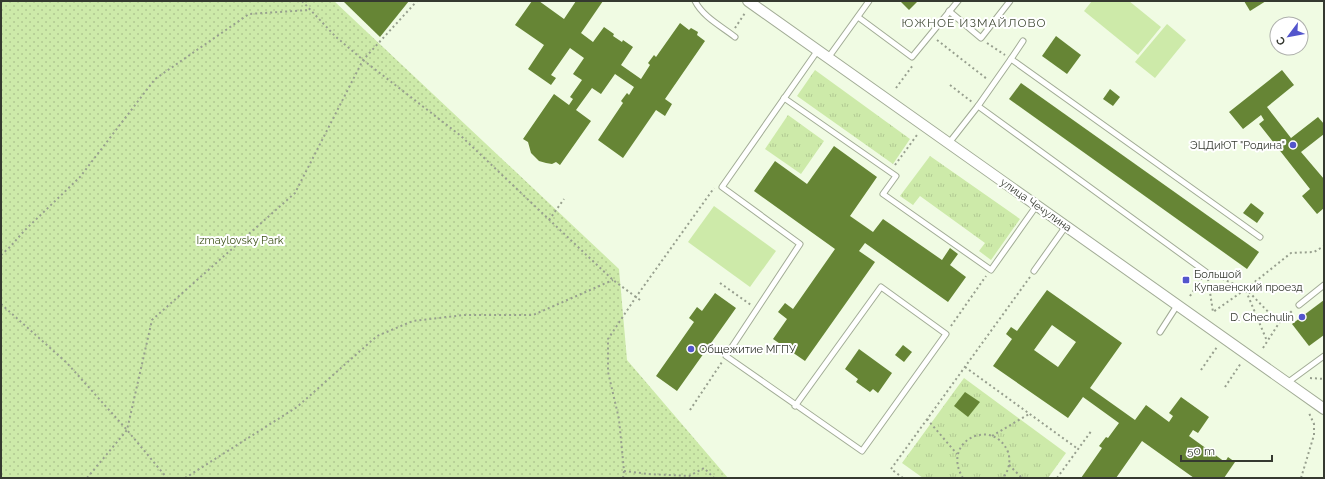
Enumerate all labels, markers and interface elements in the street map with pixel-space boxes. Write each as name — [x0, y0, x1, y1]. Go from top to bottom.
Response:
district label: ЮЖНОЕ ИЗМАЙЛОВО — [902, 16, 1046, 30]
north arrow — [1269, 16, 1309, 56]
text: С — [1273, 34, 1288, 48]
place label: ЭЦДиЮТ "Родина" — [1190, 139, 1285, 152]
marker: ЭЦДиЮТ "Родина" — [1288, 140, 1298, 150]
street label: улица Чечулина — [998, 175, 1074, 235]
park label: Izmaylovsky Park — [196, 234, 284, 247]
place label: Большой Купавенский проезд — [1194, 268, 1303, 294]
marker: Большой Купавенский проезд — [1181, 275, 1191, 285]
place label: D. Chechulin — [1230, 311, 1294, 324]
marker: D. Chechulin — [1297, 312, 1307, 322]
place label: Общежитие МГПУ — [699, 343, 796, 356]
marker: Общежитие МГПУ — [686, 344, 696, 354]
scale bar — [1181, 437, 1272, 463]
text: 50 m — [1187, 444, 1215, 458]

